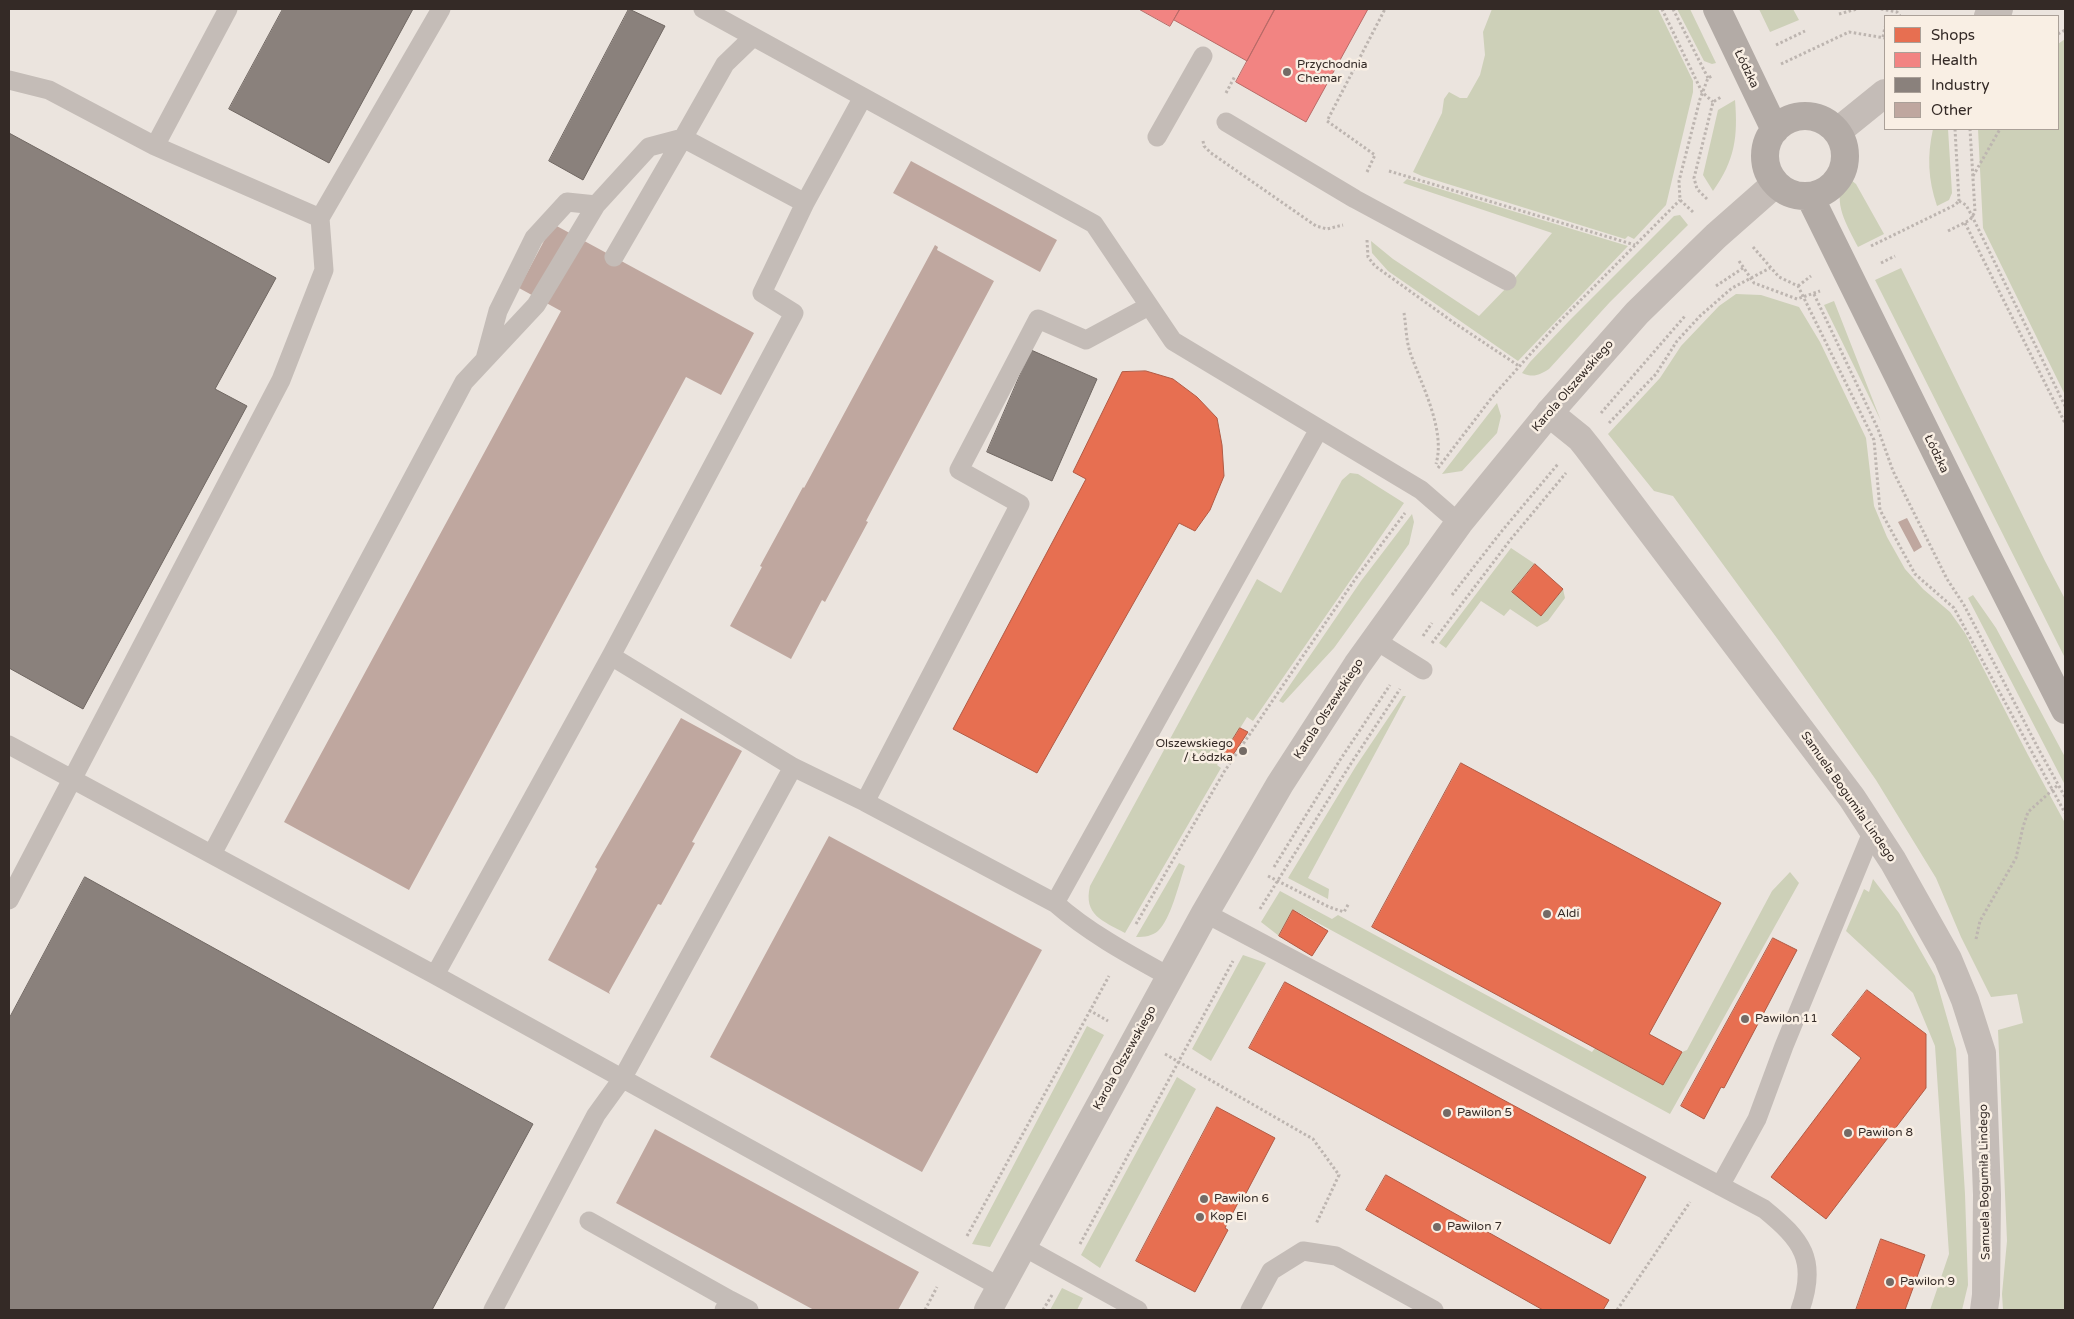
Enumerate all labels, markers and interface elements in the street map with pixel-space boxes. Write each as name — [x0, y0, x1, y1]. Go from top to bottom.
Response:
legend — [1884, 15, 2059, 130]
text: Shops — [1931, 26, 1975, 44]
street label: Łódzka — [1731, 47, 1761, 91]
text: Health — [1931, 51, 1978, 69]
place label: Przychodnia Chemar — [1297, 58, 1368, 86]
marker: Przychodnia Chemar — [1281, 66, 1293, 78]
text: Industry — [1931, 76, 1990, 94]
text: Other — [1931, 101, 1972, 119]
street label: Karola Olszewskiego — [1529, 337, 1617, 435]
street label: Łódzka — [1921, 432, 1951, 476]
street label: Karola Olszewskiego — [1291, 656, 1367, 762]
street label: Samuela Bogumiła Lindego — [1797, 729, 1899, 865]
place label: Olszewskiego / Łódzka — [1155, 737, 1233, 765]
marker: Olszewskiego / Łódzka — [1237, 745, 1249, 757]
place label: Aldi — [1557, 907, 1579, 921]
marker: Aldi — [1541, 908, 1553, 920]
street label: Karola Olszewskiego — [1090, 1003, 1160, 1113]
place label: Pawilon 11 — [1755, 1012, 1818, 1026]
marker: Pawilon 11 — [1739, 1013, 1751, 1025]
street label: Samuela Bogumiła Lindego — [1976, 1104, 1994, 1260]
place label: Pawilon 5 — [1457, 1106, 1512, 1120]
marker: Pawilon 5 — [1441, 1107, 1453, 1119]
place label: Pawilon 8 — [1858, 1126, 1913, 1140]
marker: Pawilon 8 — [1842, 1127, 1854, 1139]
place label: Pawilon 6 — [1214, 1192, 1269, 1206]
marker: Pawilon 6 — [1198, 1193, 1210, 1205]
place label: Kop El — [1210, 1210, 1247, 1224]
marker: Kop El — [1194, 1211, 1206, 1223]
place label: Pawilon 7 — [1447, 1220, 1502, 1234]
marker: Pawilon 7 — [1431, 1221, 1443, 1233]
place label: Pawilon 9 — [1900, 1275, 1955, 1289]
marker: Pawilon 9 — [1884, 1276, 1896, 1288]

